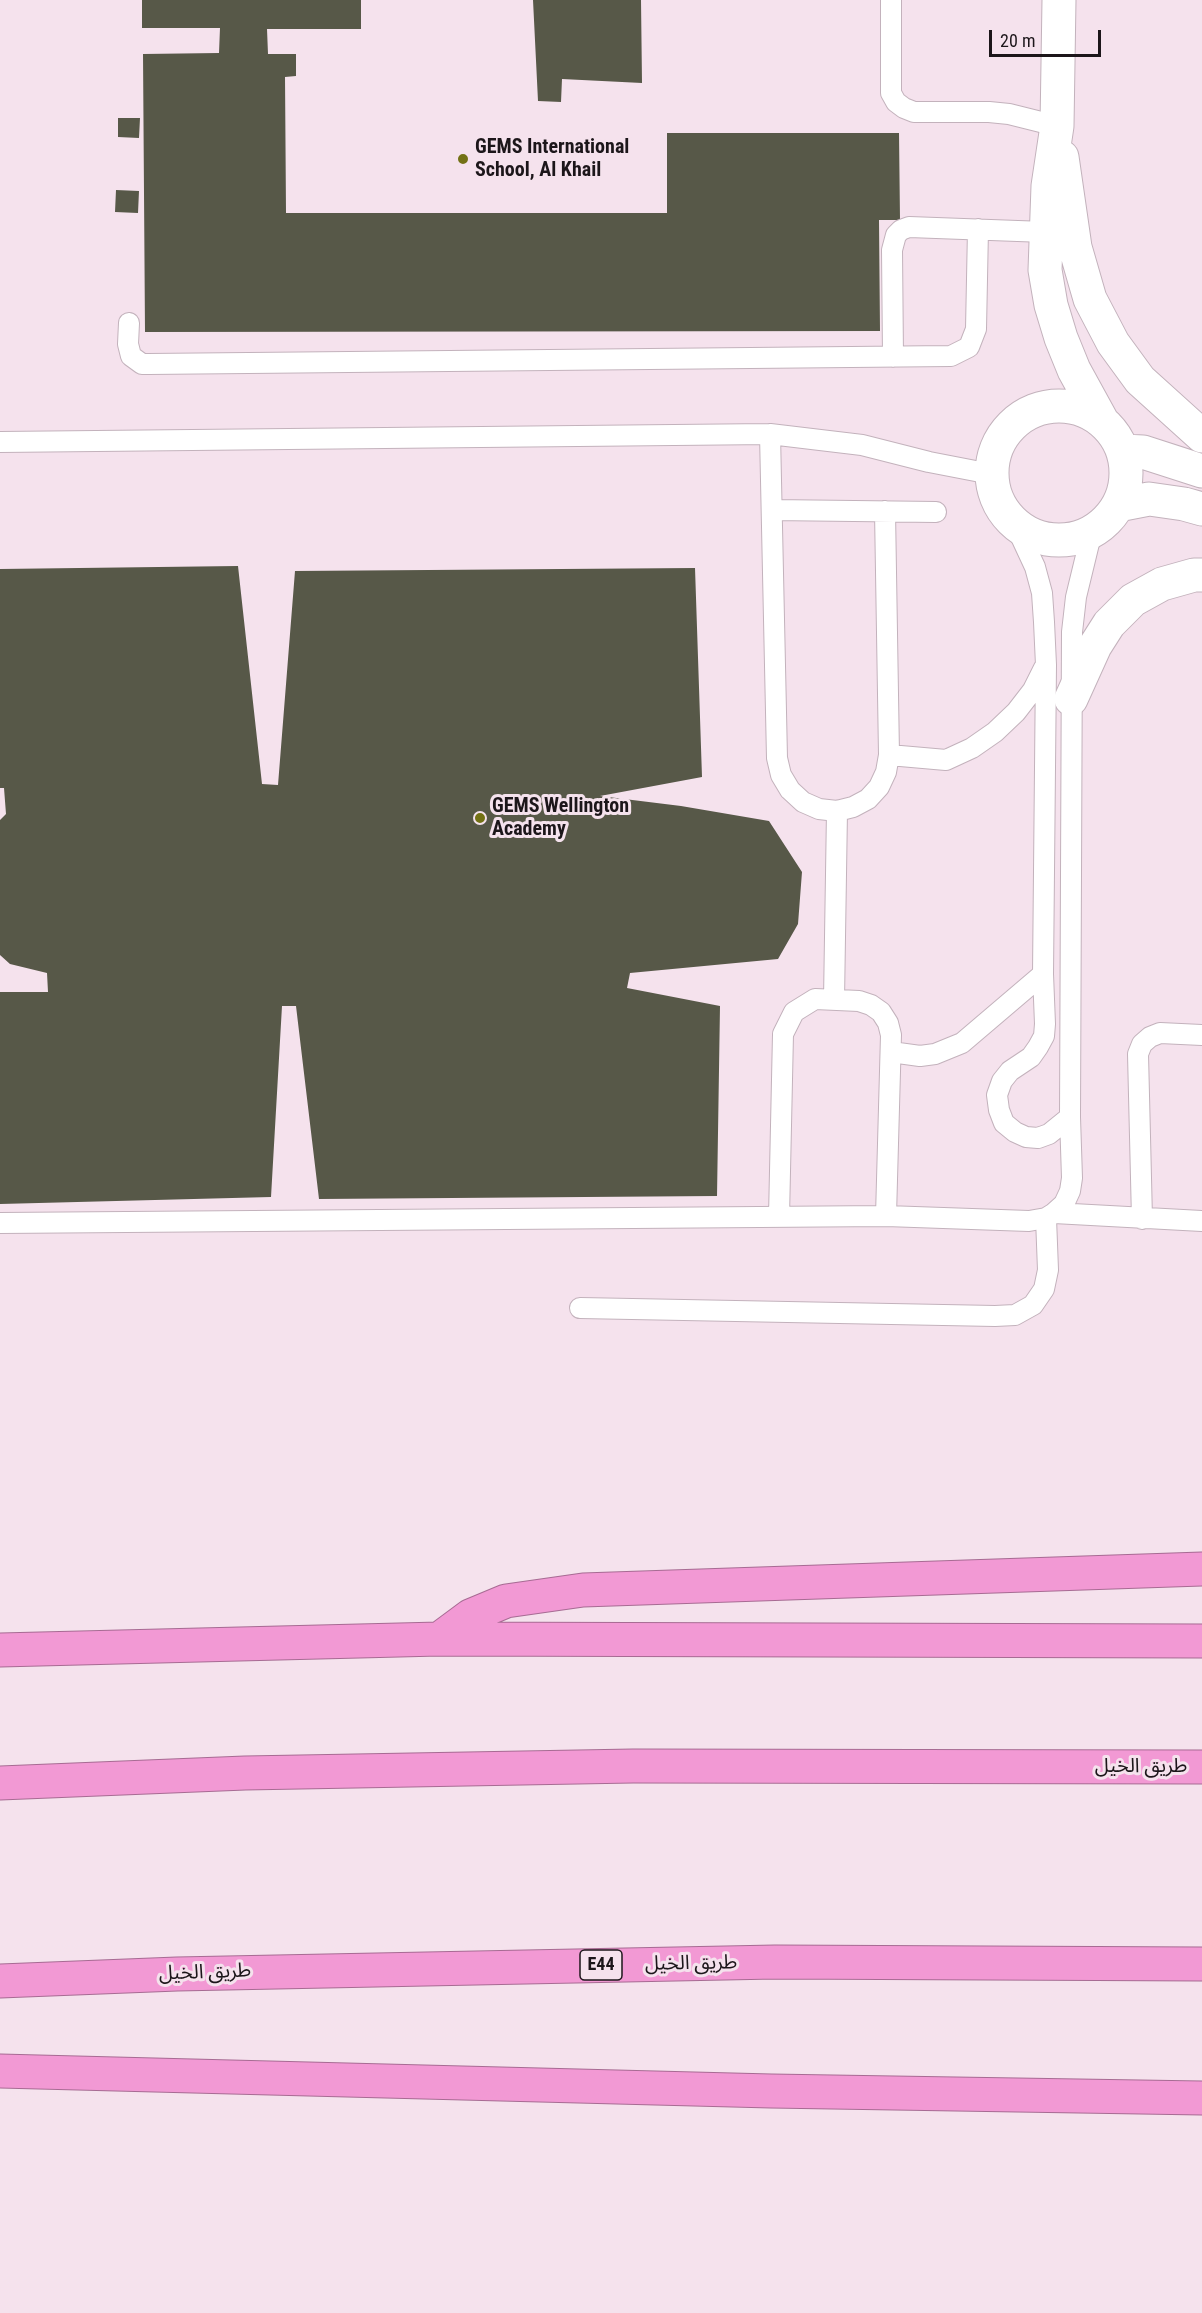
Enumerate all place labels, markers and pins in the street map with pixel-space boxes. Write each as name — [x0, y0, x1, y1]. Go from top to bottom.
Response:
place label: GEMS International School, Al Khail — [475, 136, 629, 183]
marker: GEMS International School, Al Khail — [456, 152, 470, 166]
place label: GEMS Wellington Academy — [492, 795, 629, 842]
marker: GEMS Wellington Academy — [473, 811, 487, 825]

